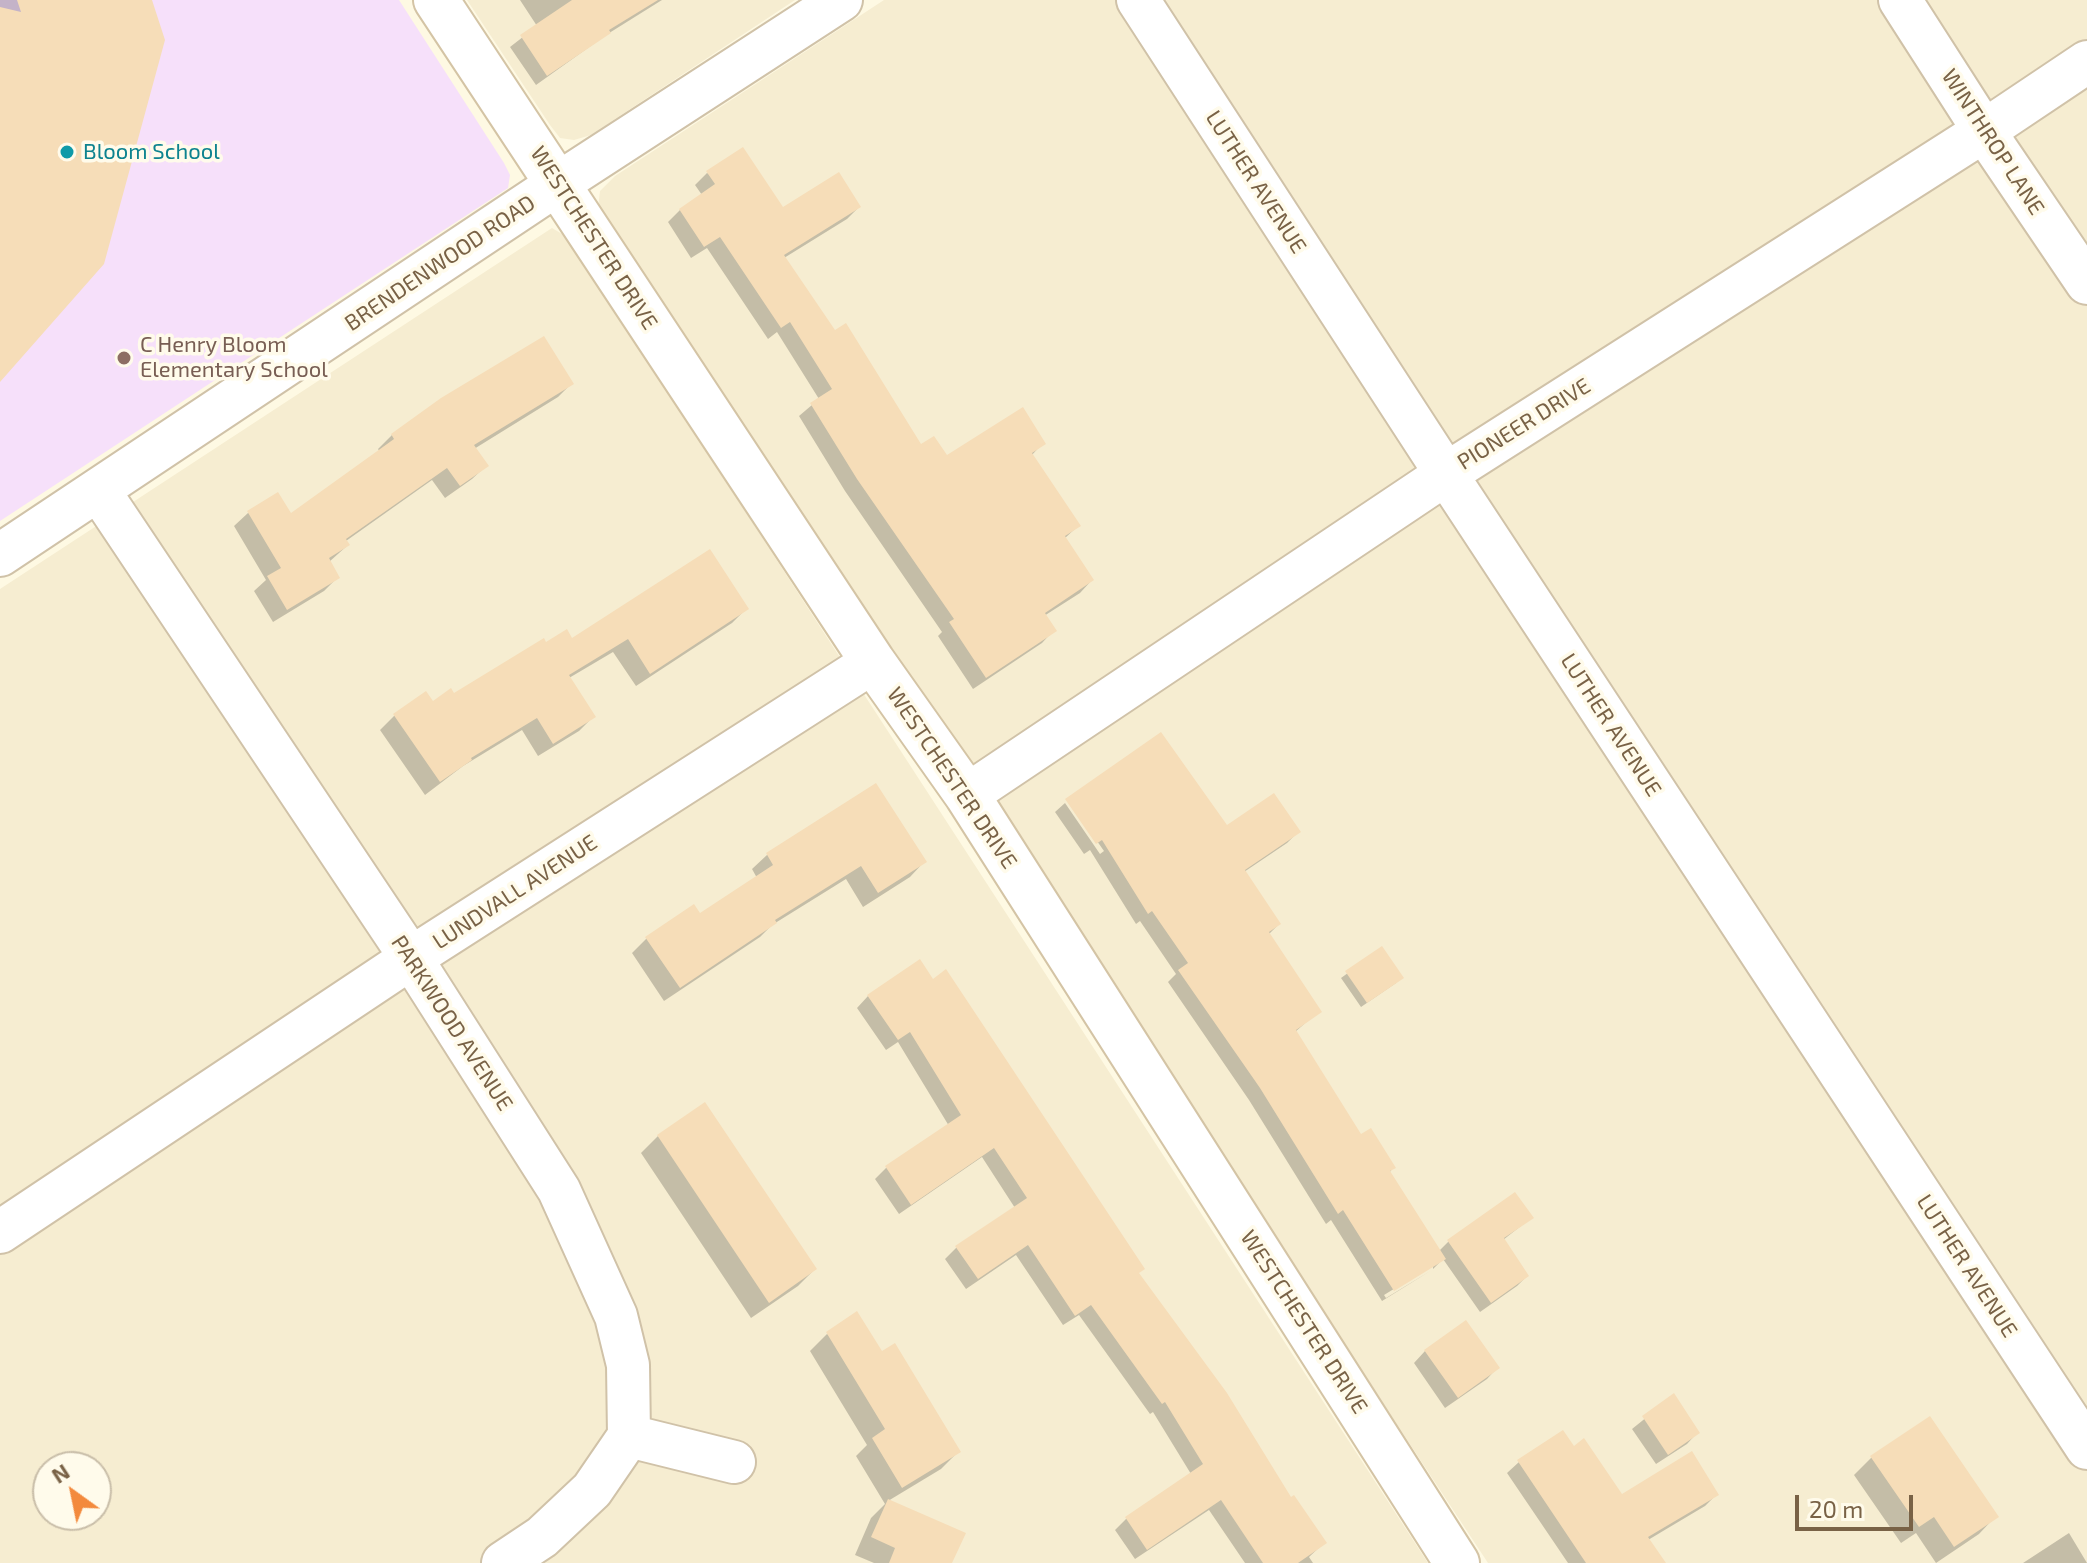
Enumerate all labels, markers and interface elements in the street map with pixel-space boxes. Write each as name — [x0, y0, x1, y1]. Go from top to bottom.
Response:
street label: WINTHROP LANE — [1936, 64, 2050, 220]
street label: LUTHER AVENUE — [1200, 106, 1312, 258]
place label: Bloom School — [83, 139, 220, 165]
street label: WESTCHESTER DRIVE — [525, 141, 663, 335]
marker: Bloom School — [58, 143, 76, 161]
street label: BRENDENWOOD ROAD — [340, 189, 540, 337]
place label: C Henry Bloom Elementary School — [140, 332, 328, 384]
marker: C Henry Bloom Elementary School — [115, 349, 133, 367]
street label: PIONEER DRIVE — [1453, 373, 1595, 475]
street label: LUTHER AVENUE — [1555, 649, 1667, 801]
street label: WESTCHESTER DRIVE — [881, 682, 1023, 874]
street label: LUNDVALL AVENUE — [428, 829, 602, 955]
street label: PARKWOOD AVENUE — [386, 931, 518, 1115]
street label: LUTHER AVENUE — [1911, 1190, 2023, 1342]
street label: WESTCHESTER DRIVE — [1235, 1225, 1373, 1419]
north arrow — [32, 1451, 112, 1531]
text: N — [46, 1457, 74, 1488]
scale bar — [1799, 1479, 1917, 1529]
text: 20 m — [1809, 1494, 1863, 1523]

